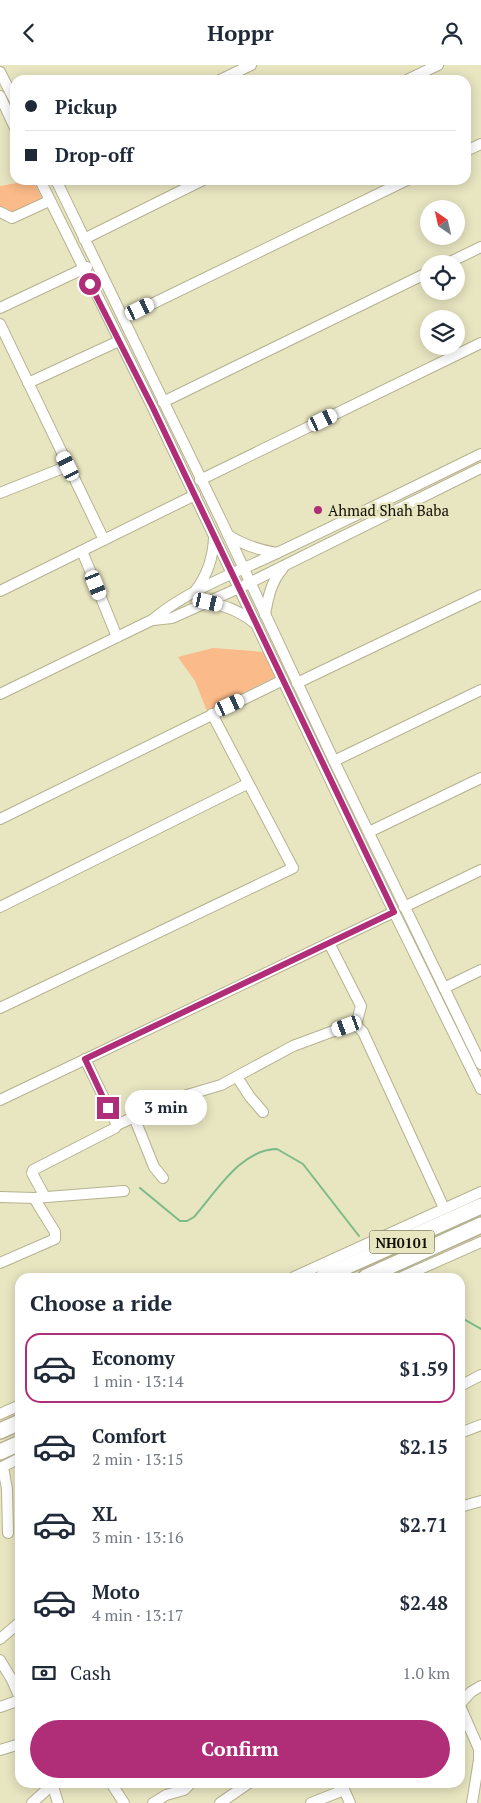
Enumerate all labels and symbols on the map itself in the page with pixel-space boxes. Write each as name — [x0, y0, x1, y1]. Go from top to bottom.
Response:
north arrow — [420, 200, 465, 245]
route start — [79, 273, 101, 295]
car — [123, 296, 156, 322]
car — [306, 407, 339, 433]
car — [54, 449, 81, 483]
place label: Ahmad Shah Baba — [328, 500, 449, 520]
marker: Ahmad Shah Baba — [312, 504, 324, 516]
car — [83, 568, 108, 602]
car — [191, 591, 224, 613]
car — [213, 692, 246, 718]
car — [330, 1014, 363, 1038]
callout: 3 min — [126, 1091, 208, 1125]
route end — [97, 1097, 119, 1119]
road number: NH0101 — [370, 1231, 434, 1253]

